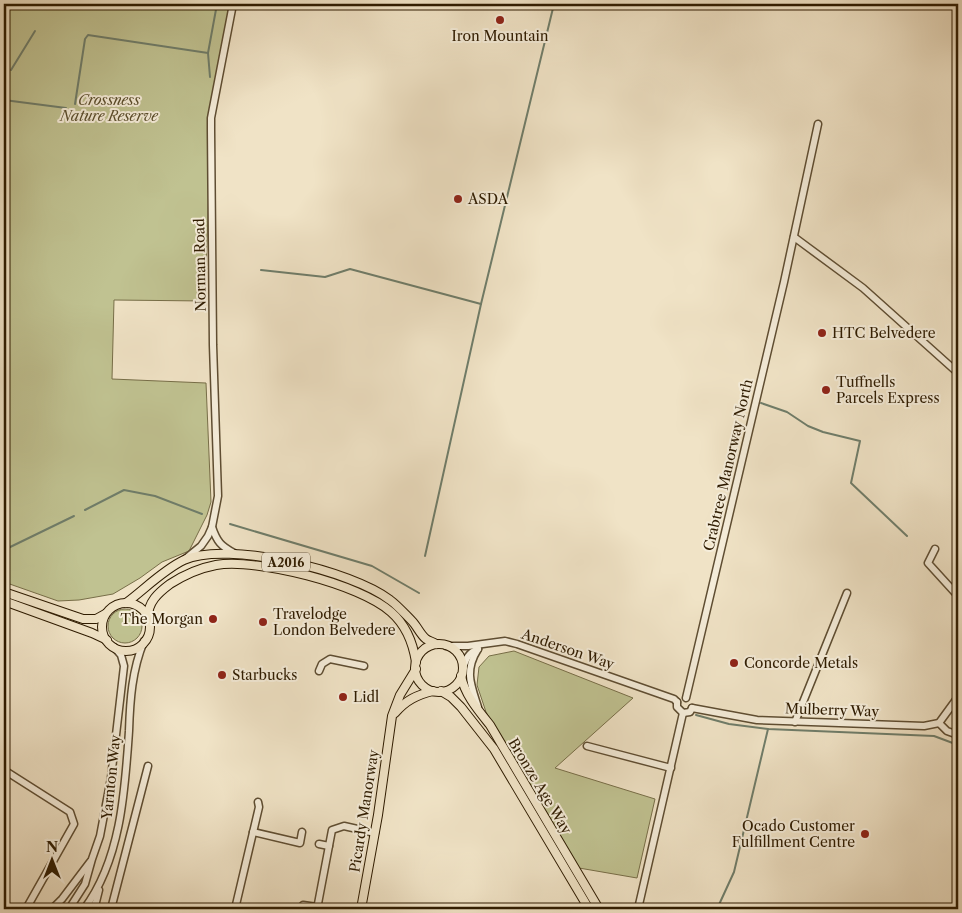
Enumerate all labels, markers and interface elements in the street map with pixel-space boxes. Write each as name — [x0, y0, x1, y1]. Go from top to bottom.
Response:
marker: Iron Mountain — [494, 14, 506, 26]
place label: Iron Mountain — [451, 27, 549, 45]
park label: Crossness Nature Reserve — [59, 91, 159, 125]
place label: ASDA — [467, 190, 509, 208]
marker: ASDA — [452, 193, 464, 205]
street label: Norman Road — [190, 218, 210, 312]
place label: HTC Belvedere — [832, 324, 936, 342]
marker: HTC Belvedere — [816, 327, 828, 339]
place label: Tuffnells Parcels Express — [836, 373, 940, 407]
street label: Crabtree Manorway North — [699, 377, 757, 553]
marker: Tuffnells Parcels Express — [820, 384, 832, 396]
road number: A2016 — [262, 552, 310, 572]
place label: Travelodge London Belvedere — [273, 605, 396, 639]
place label: The Morgan — [120, 610, 203, 628]
marker: The Morgan — [207, 613, 219, 625]
marker: Travelodge London Belvedere — [257, 616, 269, 628]
street label: Anderson Way — [518, 624, 617, 673]
place label: Concorde Metals — [744, 654, 858, 672]
marker: Concorde Metals — [728, 657, 740, 669]
place label: Starbucks — [232, 666, 297, 684]
marker: Starbucks — [216, 669, 228, 681]
place label: Lidl — [353, 688, 379, 706]
marker: Lidl — [337, 691, 349, 703]
street label: Mulberry Way — [785, 699, 880, 721]
street label: Yarnton Way — [98, 734, 124, 821]
street label: Bronze Age Way — [504, 735, 576, 837]
street label: Picardy Manorway — [345, 748, 383, 874]
place label: Ocado Customer Fulfillment Centre — [732, 817, 855, 851]
marker: Ocado Customer Fulfillment Centre — [859, 828, 871, 840]
north arrow — [28, 836, 78, 886]
text: N — [46, 838, 58, 856]

